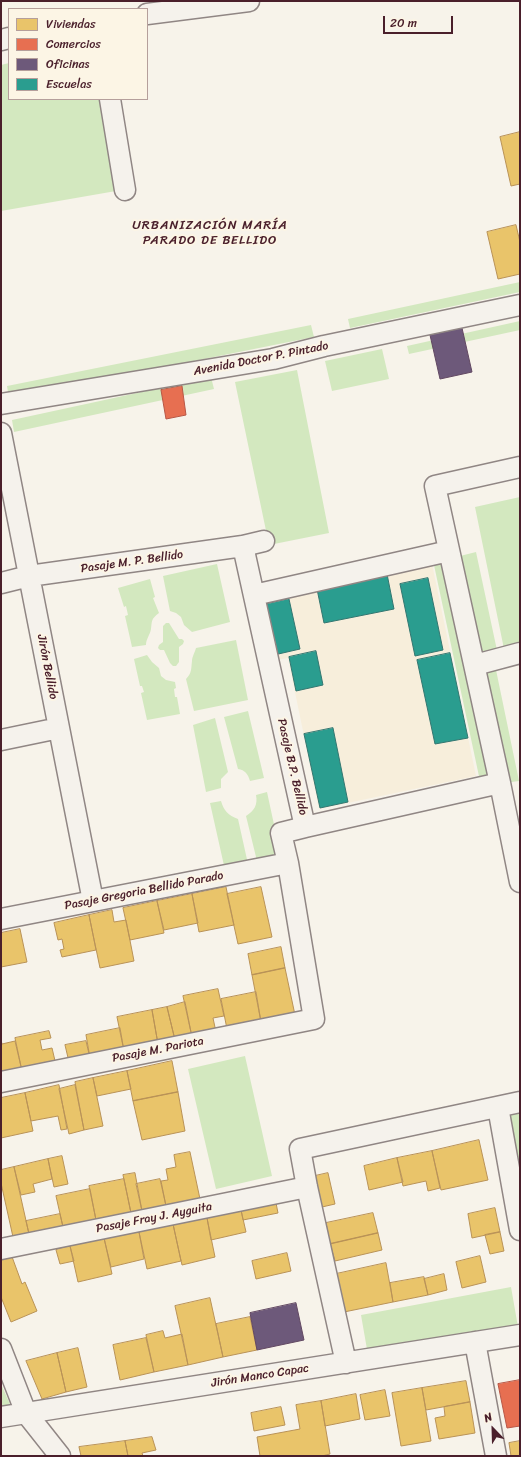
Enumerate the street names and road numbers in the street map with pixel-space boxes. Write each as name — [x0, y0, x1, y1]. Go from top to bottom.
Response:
street label: Avenida Doctor P. Pintado — [192, 339, 330, 379]
street label: Pasaje M. P. Bellido — [80, 548, 184, 576]
street label: Jirón Bellido — [34, 633, 60, 701]
street label: Pasaje B.P. Bellido — [274, 717, 310, 817]
street label: Pasaje Gregoria Bellido Parado — [63, 869, 225, 913]
street label: Pasaje M. Pariota — [111, 1034, 205, 1066]
street label: Pasaje Fray J. Ayguita — [95, 1200, 213, 1236]
street label: Jirón Manco Capac — [210, 1361, 310, 1391]

